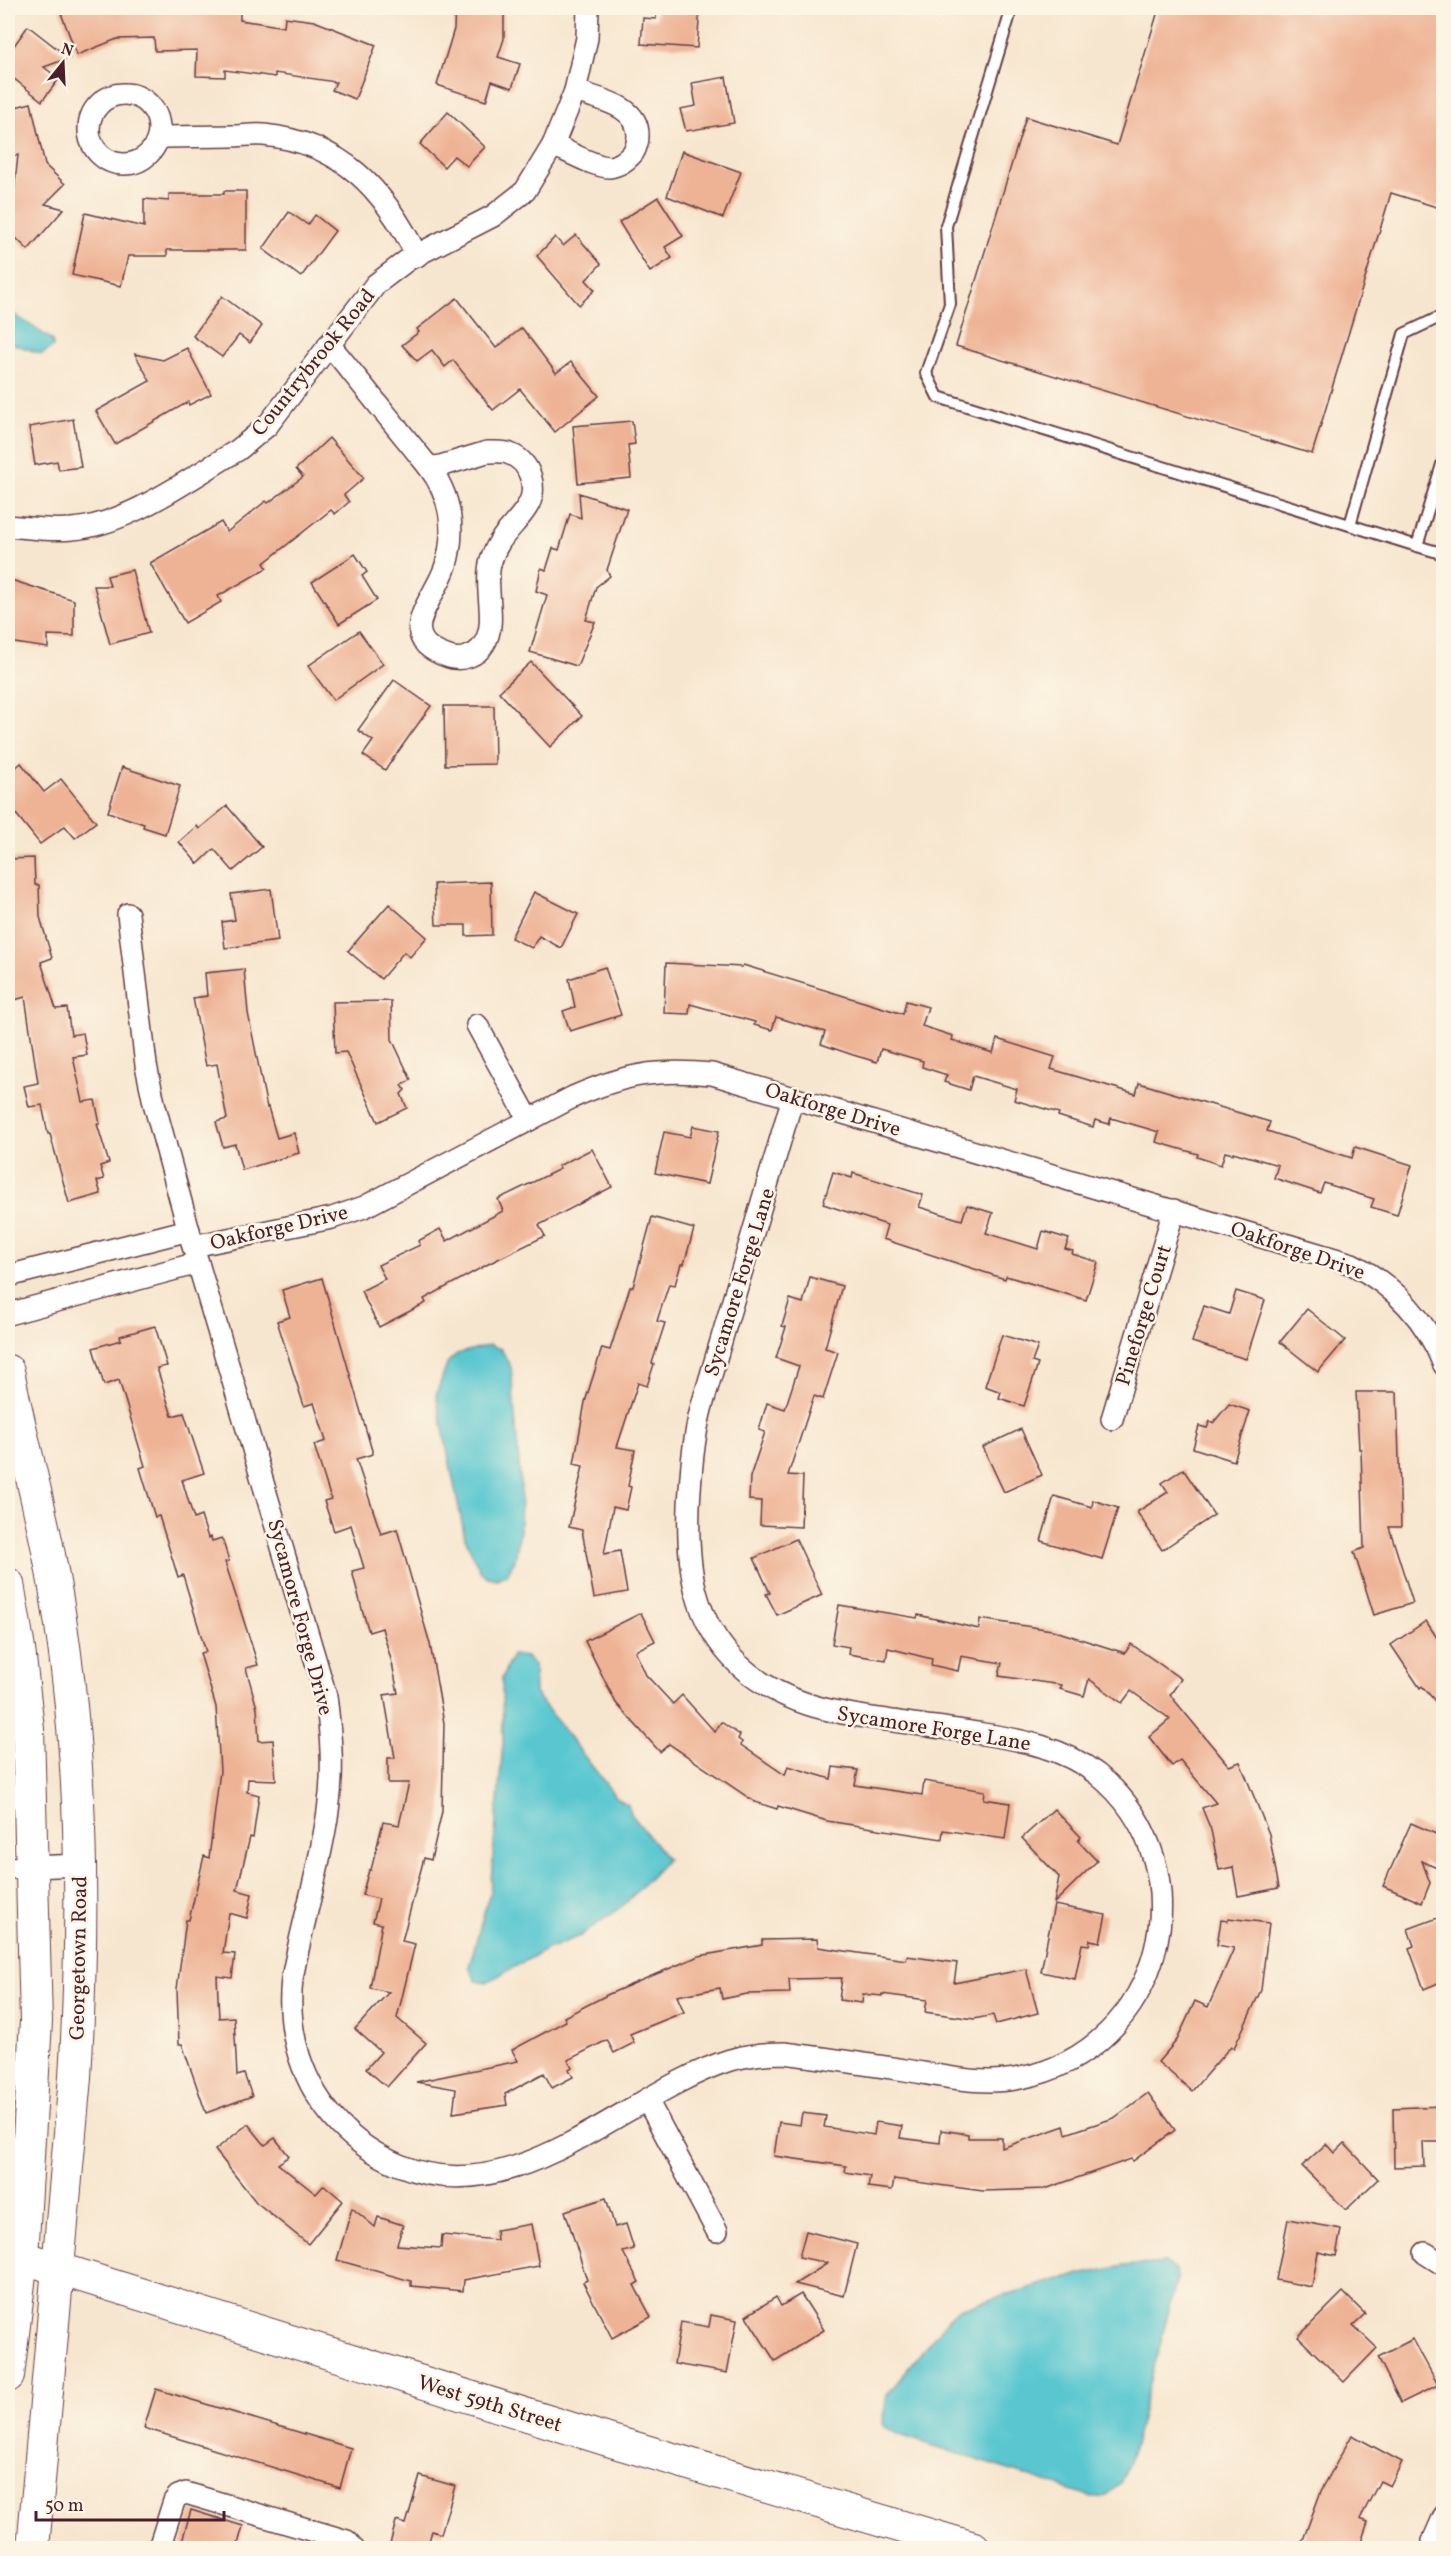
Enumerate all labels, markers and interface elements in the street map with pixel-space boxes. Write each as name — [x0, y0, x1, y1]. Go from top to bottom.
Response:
north arrow — [33, 33, 93, 93]
text: N — [58, 38, 76, 63]
street label: Countrybrook Road — [246, 283, 383, 443]
street label: Oakforge Drive — [761, 1076, 904, 1145]
street label: Sycamore Forge Lane — [698, 1185, 783, 1380]
street label: Oakforge Drive — [208, 1199, 351, 1258]
street label: Oakforge Drive — [1226, 1215, 1369, 1288]
street label: Pineforge Court — [1109, 1241, 1180, 1389]
street label: Sycamore Forge Drive — [259, 1516, 340, 1719]
street label: Sycamore Forge Lane — [835, 1700, 1033, 1759]
street label: Georgetown Road — [64, 1876, 95, 2041]
street label: West 59th Street — [414, 2369, 565, 2440]
scale bar — [36, 2484, 224, 2522]
text: 50 m — [45, 2494, 84, 2519]

